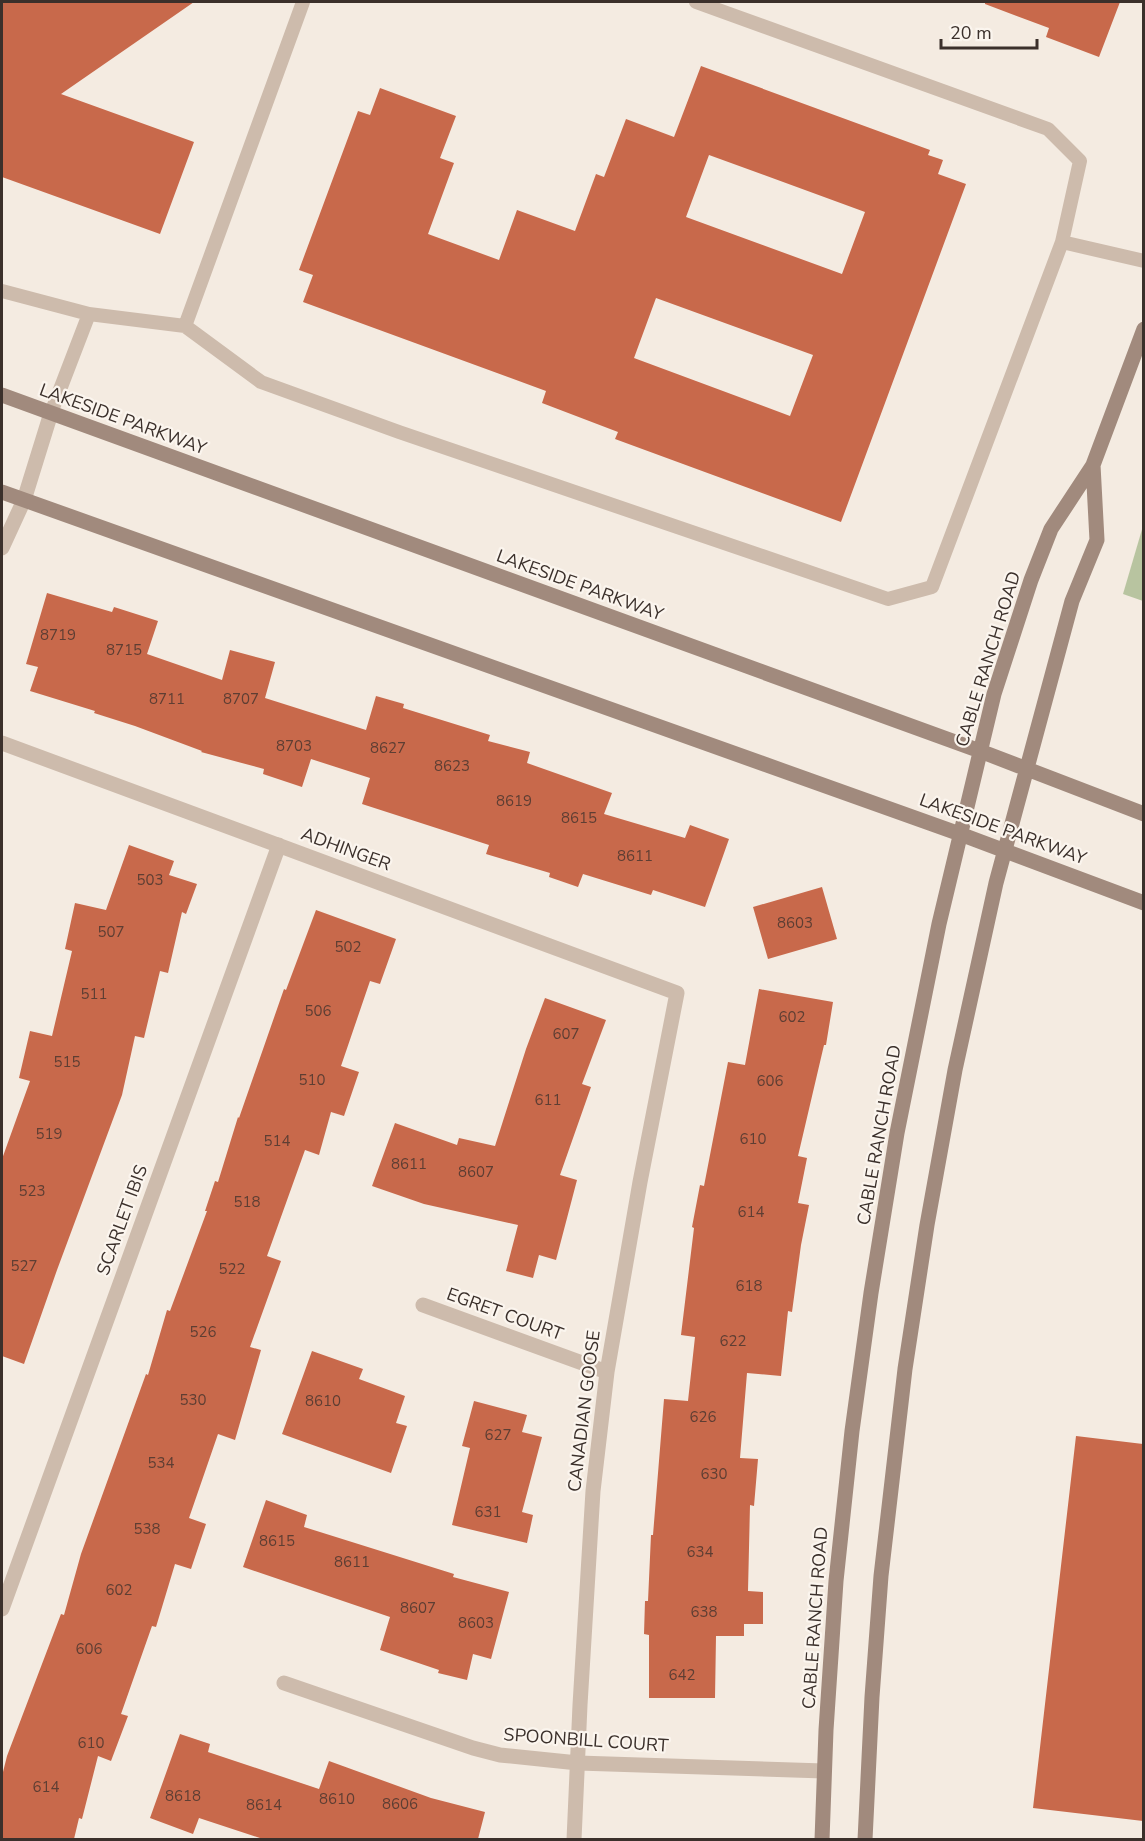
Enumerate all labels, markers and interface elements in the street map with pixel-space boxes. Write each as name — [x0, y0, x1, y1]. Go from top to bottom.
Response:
scale bar — [941, 12, 1037, 50]
text: 20 m — [950, 21, 992, 45]
street label: LAKESIDE PARKWAY — [36, 378, 210, 460]
street label: LAKESIDE PARKWAY — [493, 544, 667, 626]
street label: CABLE RANCH ROAD — [950, 568, 1026, 750]
house number: 8719 — [40, 625, 76, 645]
house number: 8715 — [106, 640, 142, 660]
house number: 8711 — [149, 689, 185, 709]
house number: 8707 — [223, 689, 259, 709]
house number: 8703 — [276, 736, 312, 756]
house number: 8627 — [370, 738, 406, 758]
house number: 8623 — [434, 756, 470, 776]
street label: LAKESIDE PARKWAY — [916, 788, 1090, 870]
house number: 8619 — [496, 791, 532, 811]
house number: 8615 — [561, 808, 597, 828]
street label: ADHINGER — [298, 822, 394, 876]
house number: 8611 — [617, 846, 653, 866]
house number: 503 — [136, 870, 164, 890]
house number: 8603 — [777, 913, 813, 933]
house number: 507 — [97, 922, 125, 942]
house number: 502 — [334, 937, 362, 957]
house number: 511 — [80, 984, 108, 1004]
house number: 506 — [304, 1001, 332, 1021]
house number: 602 — [778, 1007, 806, 1027]
house number: 607 — [552, 1024, 580, 1044]
street label: CABLE RANCH ROAD — [851, 1043, 907, 1227]
house number: 515 — [53, 1052, 81, 1072]
house number: 510 — [298, 1070, 326, 1090]
house number: 606 — [756, 1071, 784, 1091]
house number: 611 — [534, 1090, 562, 1110]
house number: 519 — [35, 1124, 63, 1144]
house number: 610 — [739, 1129, 767, 1149]
house number: 514 — [263, 1131, 291, 1151]
house number: 8611 — [391, 1154, 427, 1174]
street label: SCARLET IBIS — [91, 1161, 153, 1279]
house number: 8607 — [458, 1162, 494, 1182]
house number: 523 — [18, 1181, 46, 1201]
house number: 518 — [233, 1192, 261, 1212]
house number: 614 — [737, 1202, 765, 1222]
house number: 527 — [10, 1256, 38, 1276]
house number: 522 — [218, 1259, 246, 1279]
house number: 618 — [735, 1276, 763, 1296]
street label: EGRET COURT — [443, 1282, 567, 1346]
house number: 526 — [189, 1322, 217, 1342]
street label: CANADIAN GOOSE — [562, 1329, 606, 1493]
house number: 622 — [719, 1331, 747, 1351]
house number: 530 — [179, 1390, 207, 1410]
house number: 8610 — [305, 1391, 341, 1411]
house number: 626 — [689, 1407, 717, 1427]
house number: 627 — [484, 1425, 512, 1445]
house number: 534 — [147, 1453, 175, 1473]
house number: 630 — [700, 1464, 728, 1484]
house number: 631 — [474, 1502, 502, 1522]
house number: 538 — [133, 1519, 161, 1539]
street label: CABLE RANCH ROAD — [797, 1526, 833, 1710]
house number: 8615 — [259, 1531, 295, 1551]
house number: 634 — [686, 1542, 714, 1562]
house number: 8611 — [334, 1552, 370, 1572]
house number: 602 — [105, 1580, 133, 1600]
house number: 8607 — [400, 1598, 436, 1618]
house number: 638 — [690, 1602, 718, 1622]
house number: 8603 — [458, 1613, 494, 1633]
house number: 606 — [75, 1639, 103, 1659]
house number: 642 — [668, 1665, 696, 1685]
street label: SPOONBILL COURT — [503, 1722, 669, 1758]
house number: 610 — [77, 1733, 105, 1753]
house number: 614 — [32, 1777, 60, 1797]
house number: 8618 — [165, 1786, 201, 1806]
house number: 8610 — [319, 1789, 355, 1809]
house number: 8606 — [382, 1794, 418, 1814]
house number: 8614 — [246, 1795, 282, 1815]

